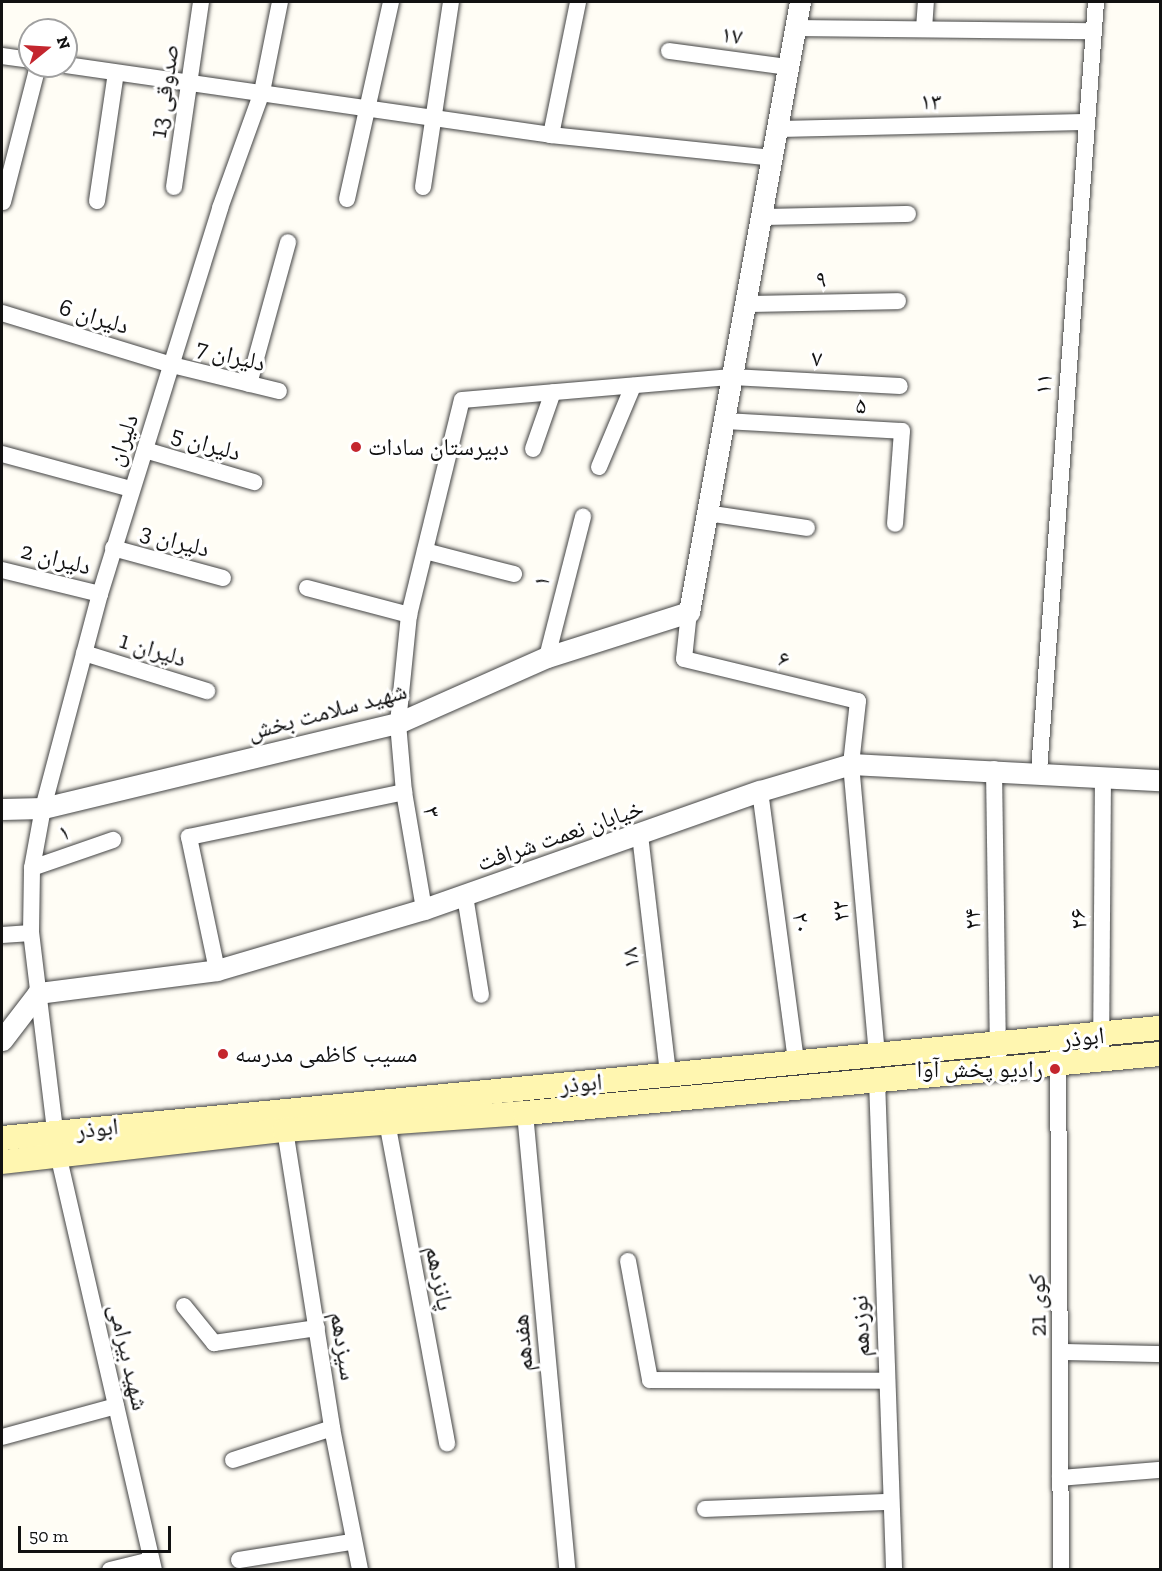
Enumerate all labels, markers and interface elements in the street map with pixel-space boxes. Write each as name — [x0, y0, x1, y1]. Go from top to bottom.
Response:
north arrow — [18, 18, 78, 78]
street label: ۱۷ — [719, 19, 745, 51]
text: N — [53, 34, 75, 52]
street label: صدوقی 13 — [143, 42, 185, 140]
street label: ۱۳ — [920, 86, 942, 116]
street label: ۹ — [815, 265, 827, 293]
street label: دلیران 6 — [56, 292, 132, 340]
street label: دلیران 7 — [194, 333, 268, 377]
street label: ۷ — [811, 343, 823, 373]
street label: ۱۱ — [1028, 372, 1058, 396]
street label: ۵ — [855, 390, 867, 420]
street label: دلیران — [100, 410, 144, 470]
street label: دلیران 5 — [168, 419, 244, 467]
place label: دبیرستان سادات — [368, 433, 509, 461]
marker: دبیرستان سادات — [349, 440, 363, 454]
street label: دلیران 3 — [137, 517, 213, 563]
street label: دلیران 2 — [18, 535, 94, 581]
street label: ۱ — [526, 572, 556, 590]
street label: دلیران 1 — [116, 625, 190, 673]
street label: ۶ — [775, 644, 793, 674]
street label: شهید سلامت بخش — [244, 676, 410, 746]
street label: خیابان نعمت شرافت — [473, 793, 647, 877]
street label: ۳ — [417, 804, 447, 820]
street label: ۱ — [54, 817, 74, 847]
street label: ۲۲ — [825, 899, 855, 923]
street label: ۲۴ — [957, 908, 987, 930]
street label: ۲۶ — [1064, 908, 1092, 930]
street label: ۲۰ — [786, 910, 818, 936]
street label: ۱۸ — [614, 946, 646, 970]
street label: ابوذر — [1060, 1020, 1106, 1054]
place label: مسیب کاظمی مدرسه — [235, 1040, 417, 1068]
marker: مسیب کاظمی مدرسه — [216, 1047, 230, 1061]
place label: رادیو پخش آوا — [916, 1055, 1043, 1083]
marker: رادیو پخش آوا — [1048, 1062, 1062, 1076]
street label: ابوذر — [558, 1067, 604, 1099]
street label: ابوذر — [74, 1111, 120, 1145]
street label: پانزدهم — [420, 1243, 460, 1313]
street label: کوی 21 — [1022, 1273, 1052, 1337]
street label: نوزدهم — [845, 1295, 875, 1357]
street label: شهید بیرامی — [103, 1301, 155, 1413]
street label: سیزدهم — [324, 1310, 364, 1382]
street label: هفدهم — [505, 1313, 539, 1373]
scale bar — [21, 1514, 174, 1552]
text: 50 m — [29, 1525, 68, 1547]

